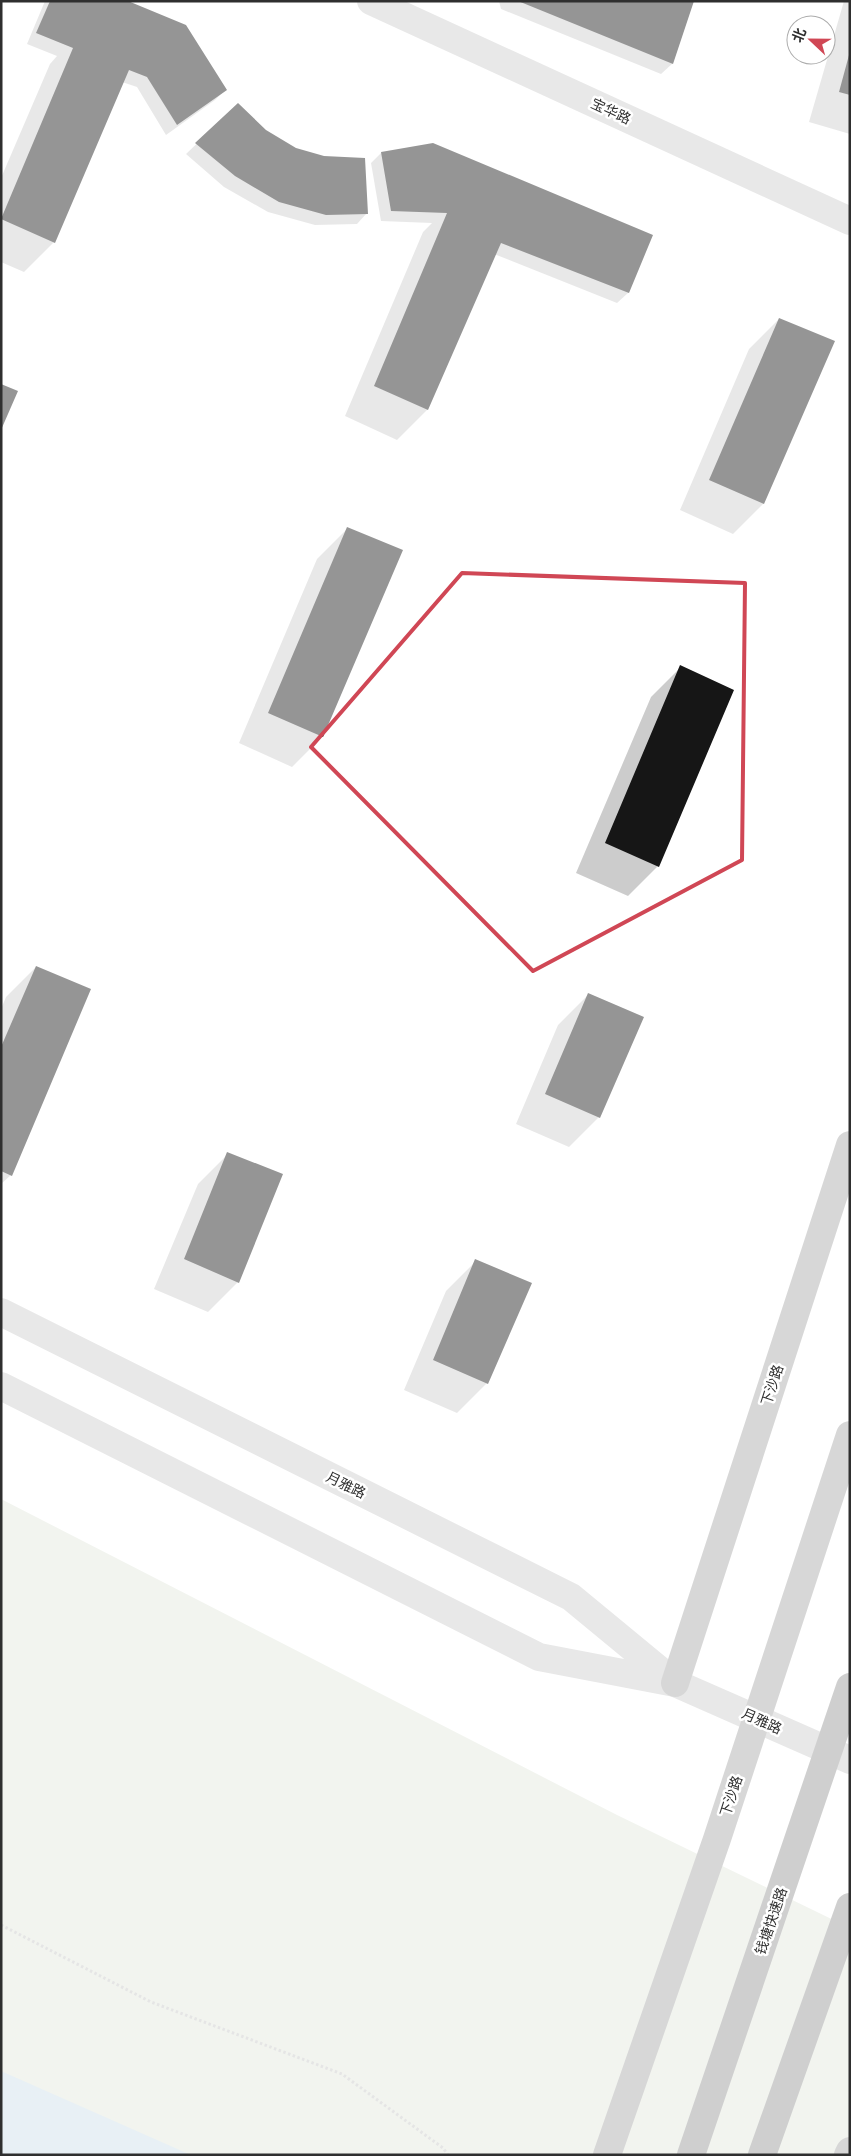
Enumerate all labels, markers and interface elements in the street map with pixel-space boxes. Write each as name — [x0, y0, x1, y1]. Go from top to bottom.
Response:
north arrow — [786, 15, 836, 65]
text: 北 — [789, 26, 809, 45]
street label: 宝华路 — [589, 95, 633, 127]
street label: 下沙路 — [758, 1363, 786, 1407]
street label: 月雅路 — [324, 1469, 368, 1501]
street label: 月雅路 — [740, 1705, 784, 1737]
street label: 下沙路 — [717, 1774, 745, 1818]
street label: 钱塘快速路 — [752, 1885, 790, 1957]

